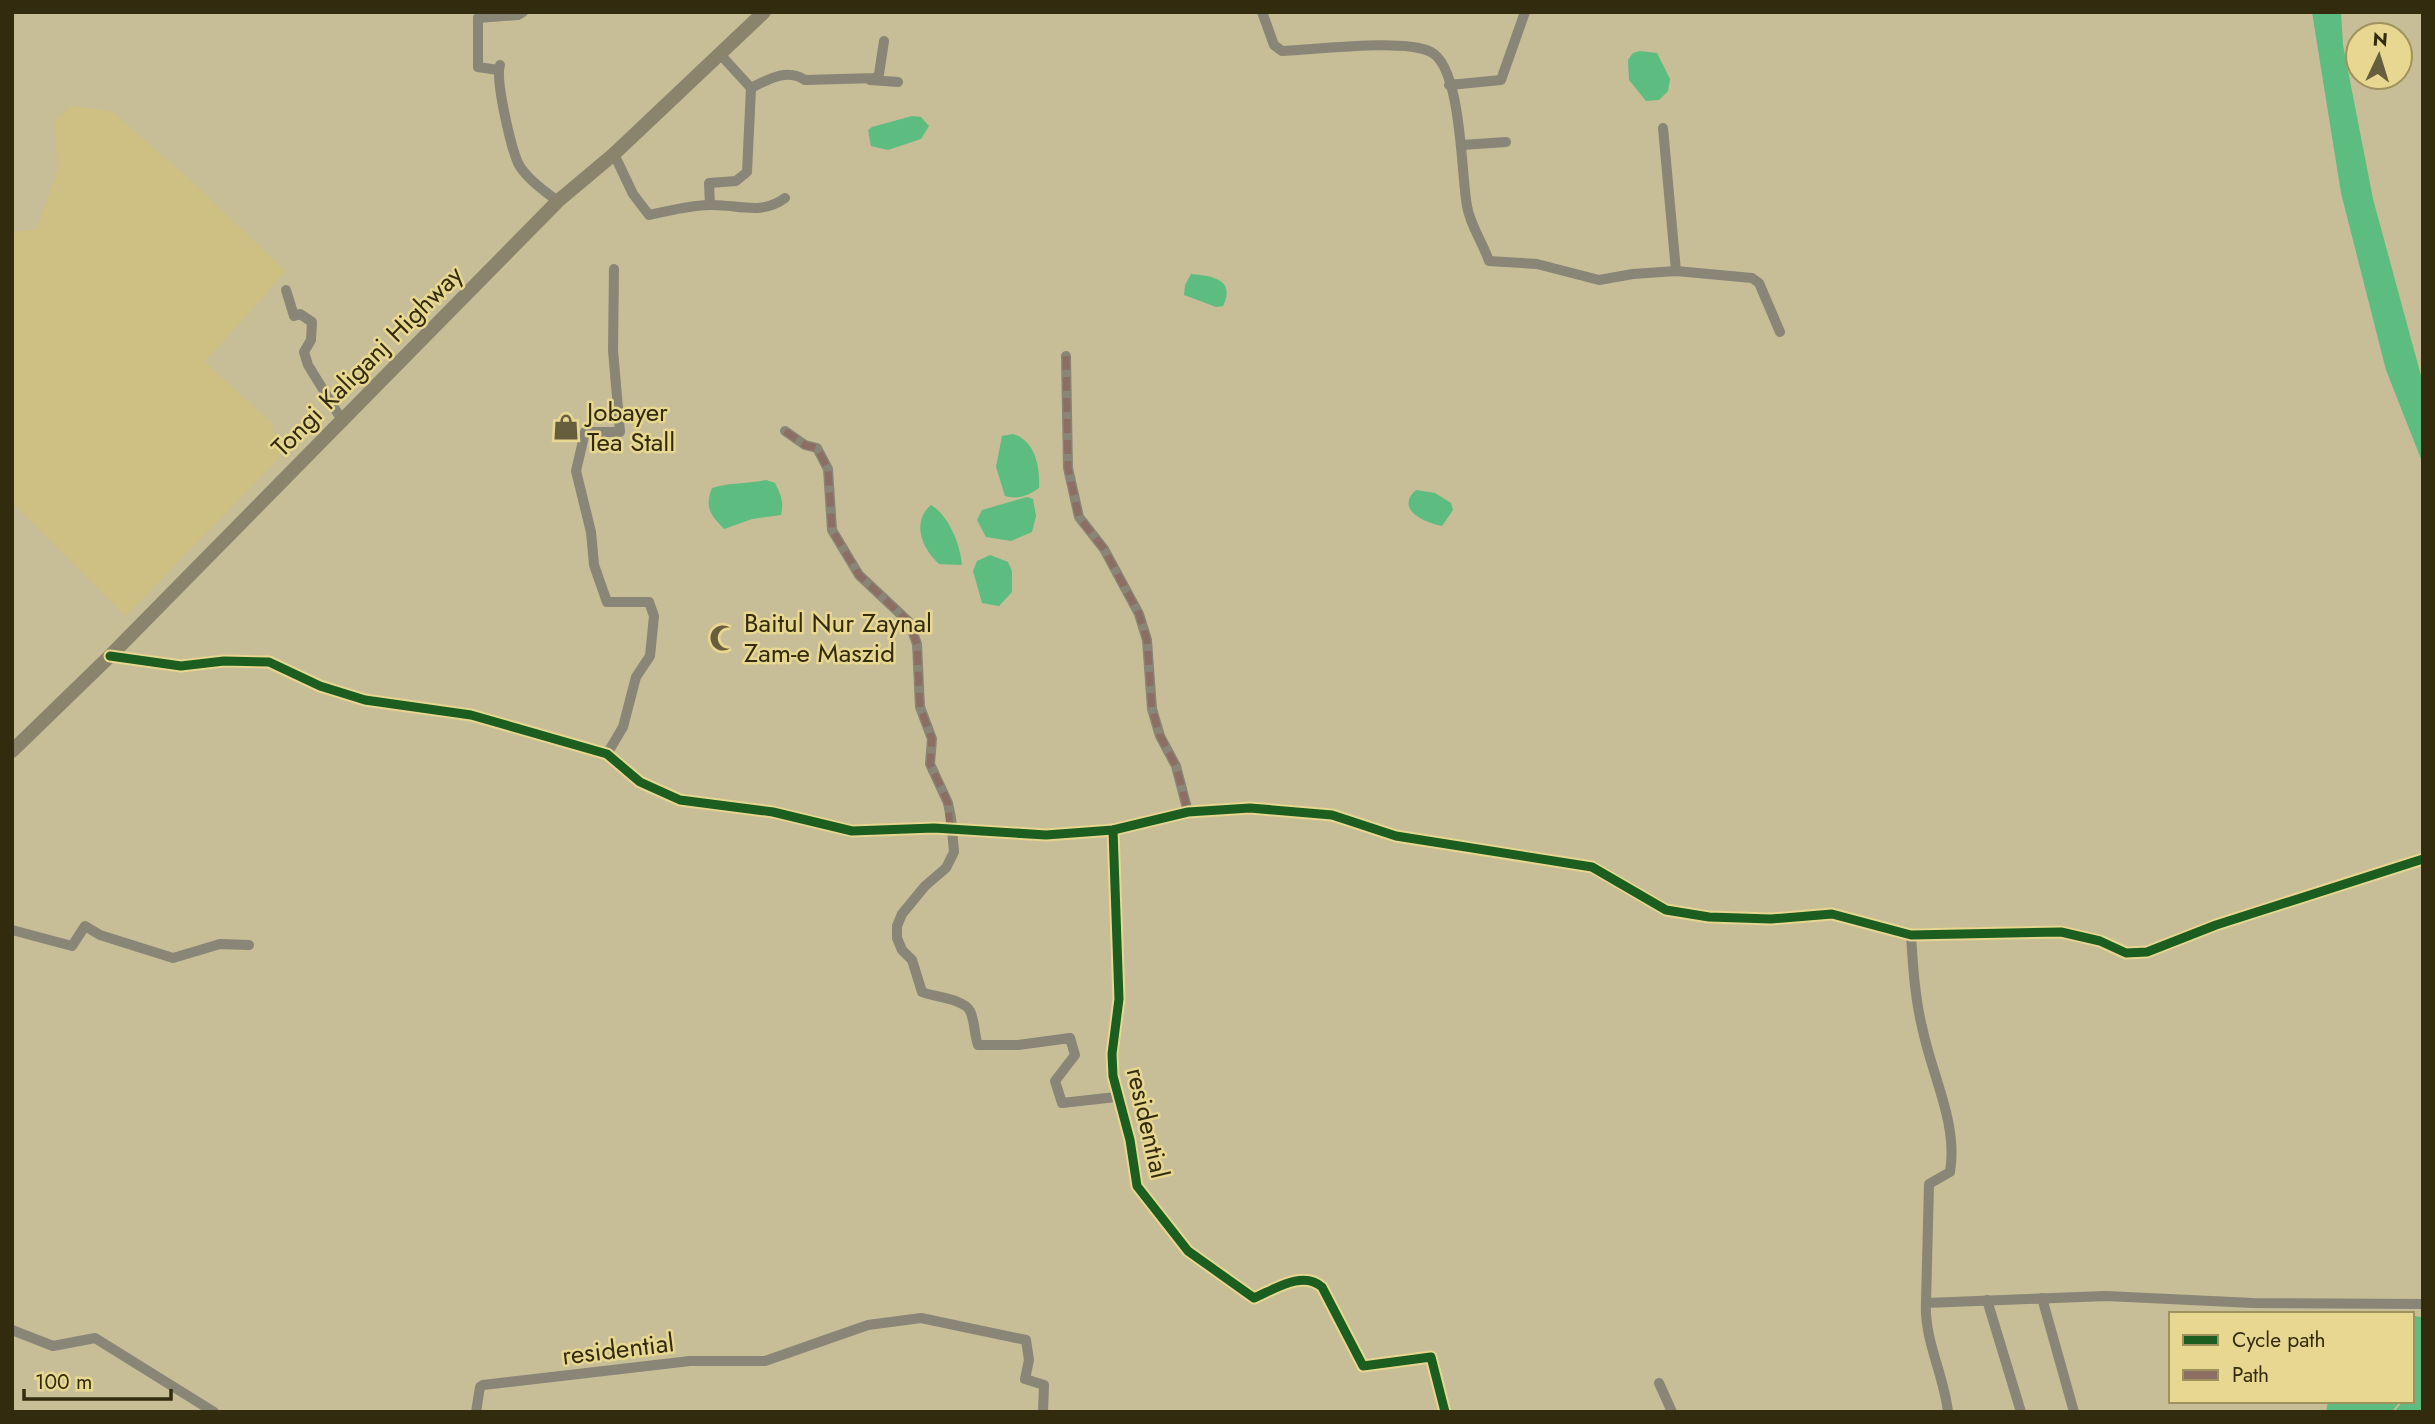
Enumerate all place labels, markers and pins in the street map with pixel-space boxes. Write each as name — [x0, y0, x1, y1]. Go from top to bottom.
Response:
place label: Jobayer Tea Stall — [584, 393, 675, 461]
shop icon: Jobayer Tea Stall — [551, 412, 581, 442]
place label: Baitul Nur Zaynal Zam-e Maszid — [744, 604, 932, 672]
mosque icon: Baitul Nur Zaynal Zam-e Maszid — [708, 623, 738, 653]

